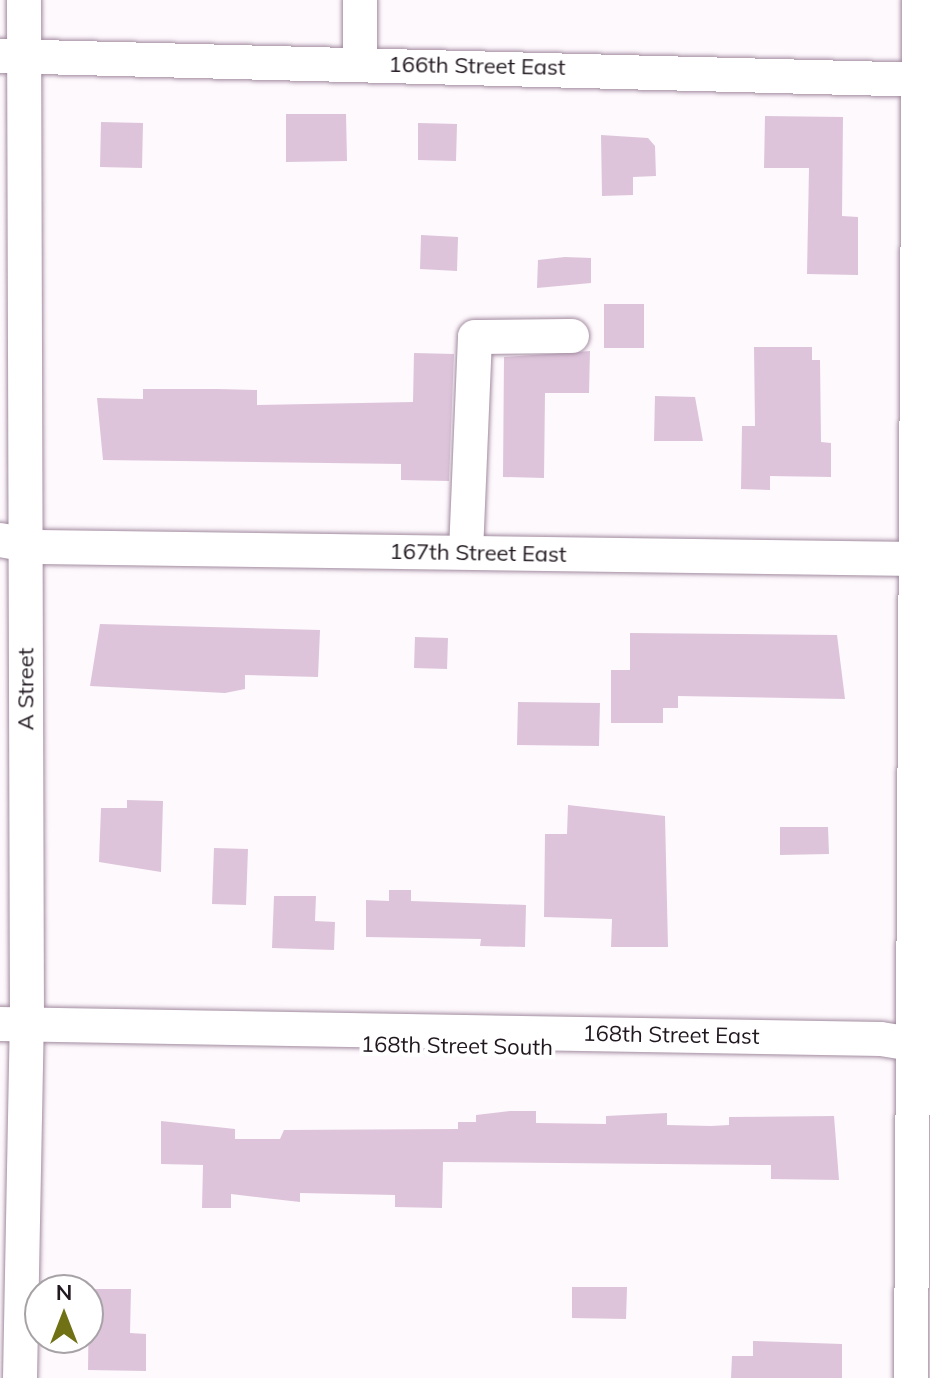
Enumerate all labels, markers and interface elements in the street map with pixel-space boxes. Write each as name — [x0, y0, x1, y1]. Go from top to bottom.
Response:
street label: 166th Street East — [388, 51, 566, 81]
street label: 167th Street East — [389, 538, 567, 568]
street label: A Street — [13, 648, 39, 730]
street label: 168th Street East — [582, 1020, 760, 1050]
street label: 168th Street South — [361, 1031, 553, 1061]
north arrow — [24, 1274, 104, 1354]
text: N — [56, 1278, 72, 1306]

